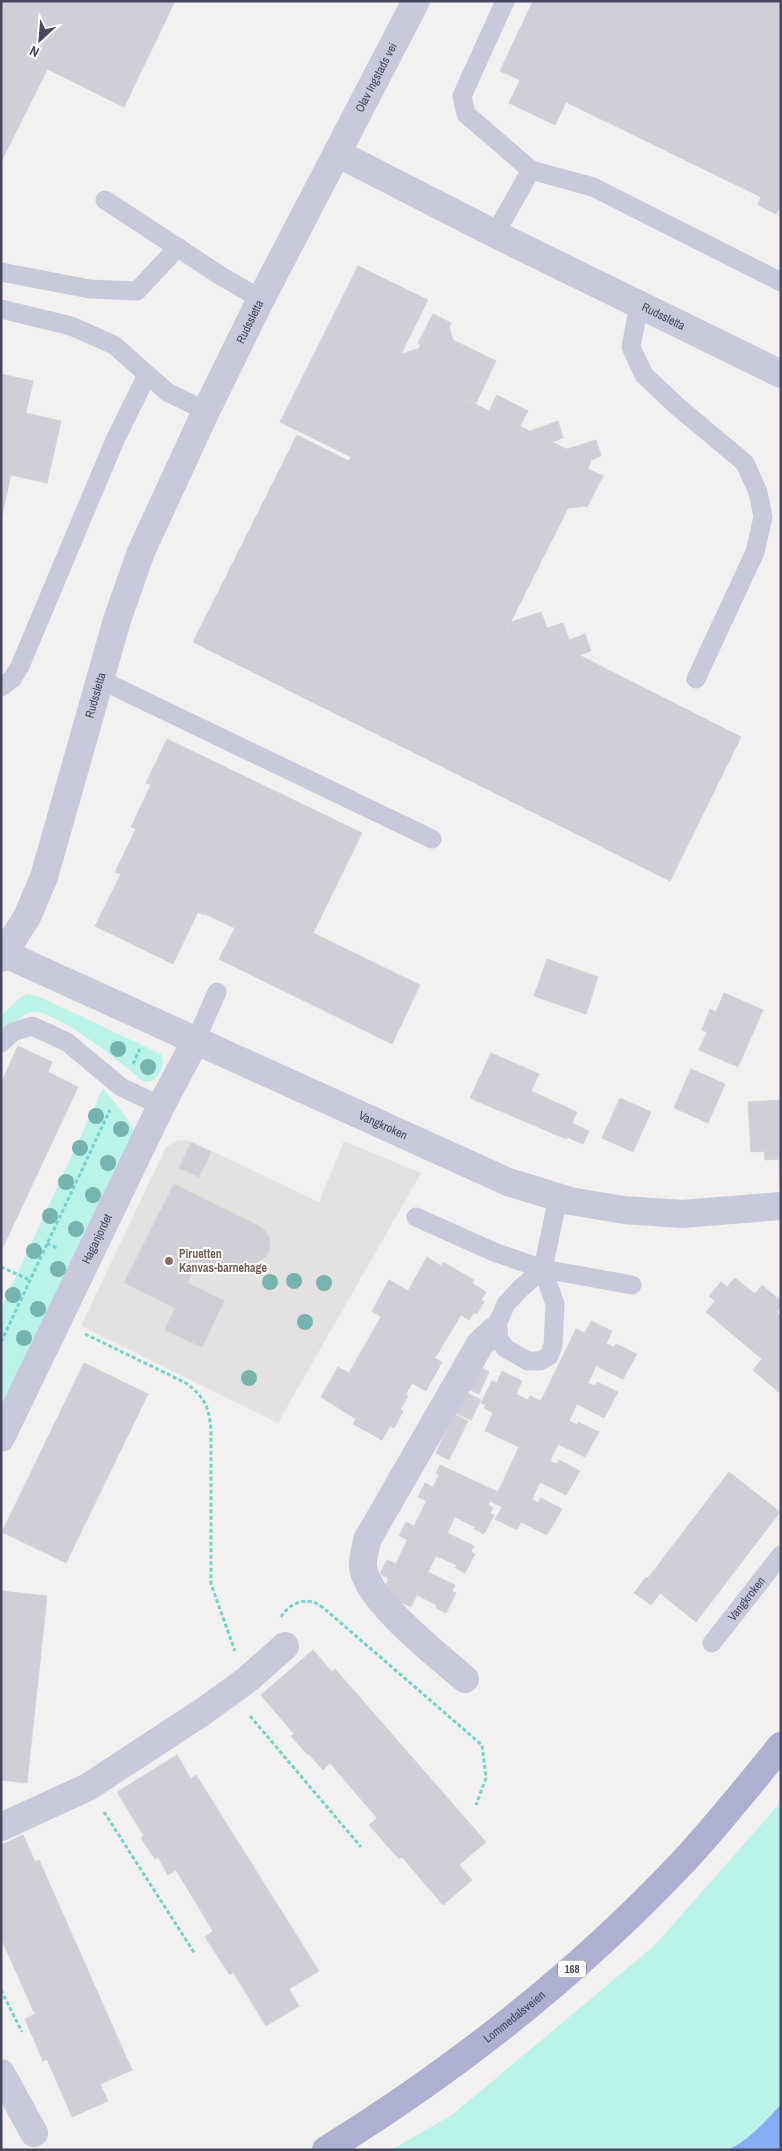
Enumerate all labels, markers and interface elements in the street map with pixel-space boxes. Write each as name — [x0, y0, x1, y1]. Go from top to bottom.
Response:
north arrow — [15, 15, 65, 65]
street label: Olav Ingstads vei — [352, 40, 401, 115]
text: N — [27, 42, 42, 62]
street label: Rudssletta — [232, 297, 268, 346]
street label: Rudssletta — [639, 299, 688, 334]
street label: Rudssletta — [82, 670, 110, 720]
street label: Vangkroken — [356, 1107, 410, 1143]
street label: Haganjordet — [78, 1211, 116, 1267]
place label: Piruetten Kanvas-barnehage — [179, 1246, 268, 1276]
marker: Piruetten Kanvas-barnehage — [163, 1255, 175, 1267]
street label: Vangkroken — [724, 1574, 769, 1624]
road number: 168 — [558, 1960, 586, 1978]
street label: Lommedalsveien — [480, 1987, 549, 2046]

